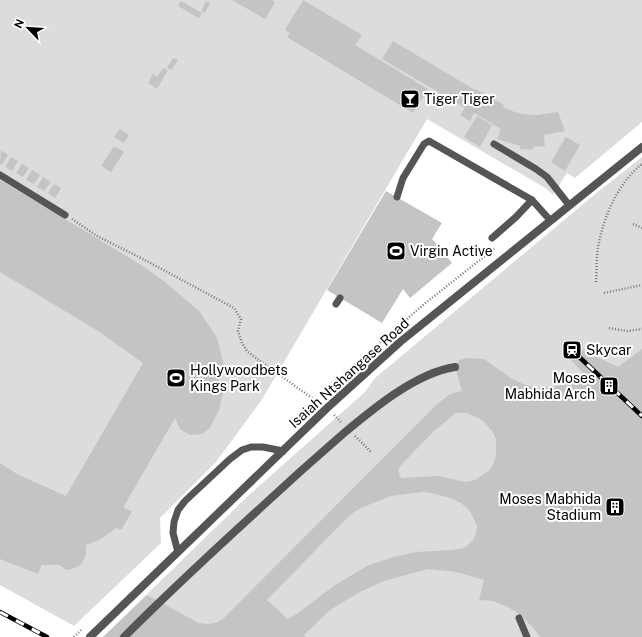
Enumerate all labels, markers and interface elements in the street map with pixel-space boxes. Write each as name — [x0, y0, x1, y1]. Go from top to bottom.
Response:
north arrow — [8, 8, 48, 48]
text: N — [12, 17, 26, 30]
bar icon: Tiger Tiger — [399, 88, 421, 110]
place label: Tiger Tiger — [424, 91, 495, 107]
sports icon: Virgin Active — [385, 240, 407, 262]
place label: Virgin Active — [410, 243, 493, 259]
street label: Isaiah Ntshangase Road — [286, 315, 412, 431]
station icon: Skycar — [561, 339, 583, 361]
place label: Skycar — [586, 342, 632, 358]
place label: Hollywoodbets Kings Park — [190, 362, 288, 394]
sports icon: Hollywoodbets Kings Park — [165, 367, 187, 389]
place label: Moses Mabhida Arch — [505, 370, 595, 402]
building icon: Moses Mabhida Arch — [598, 375, 620, 397]
place label: Moses Mabhida Stadium — [499, 491, 601, 523]
building icon: Moses Mabhida Stadium — [604, 496, 626, 518]

